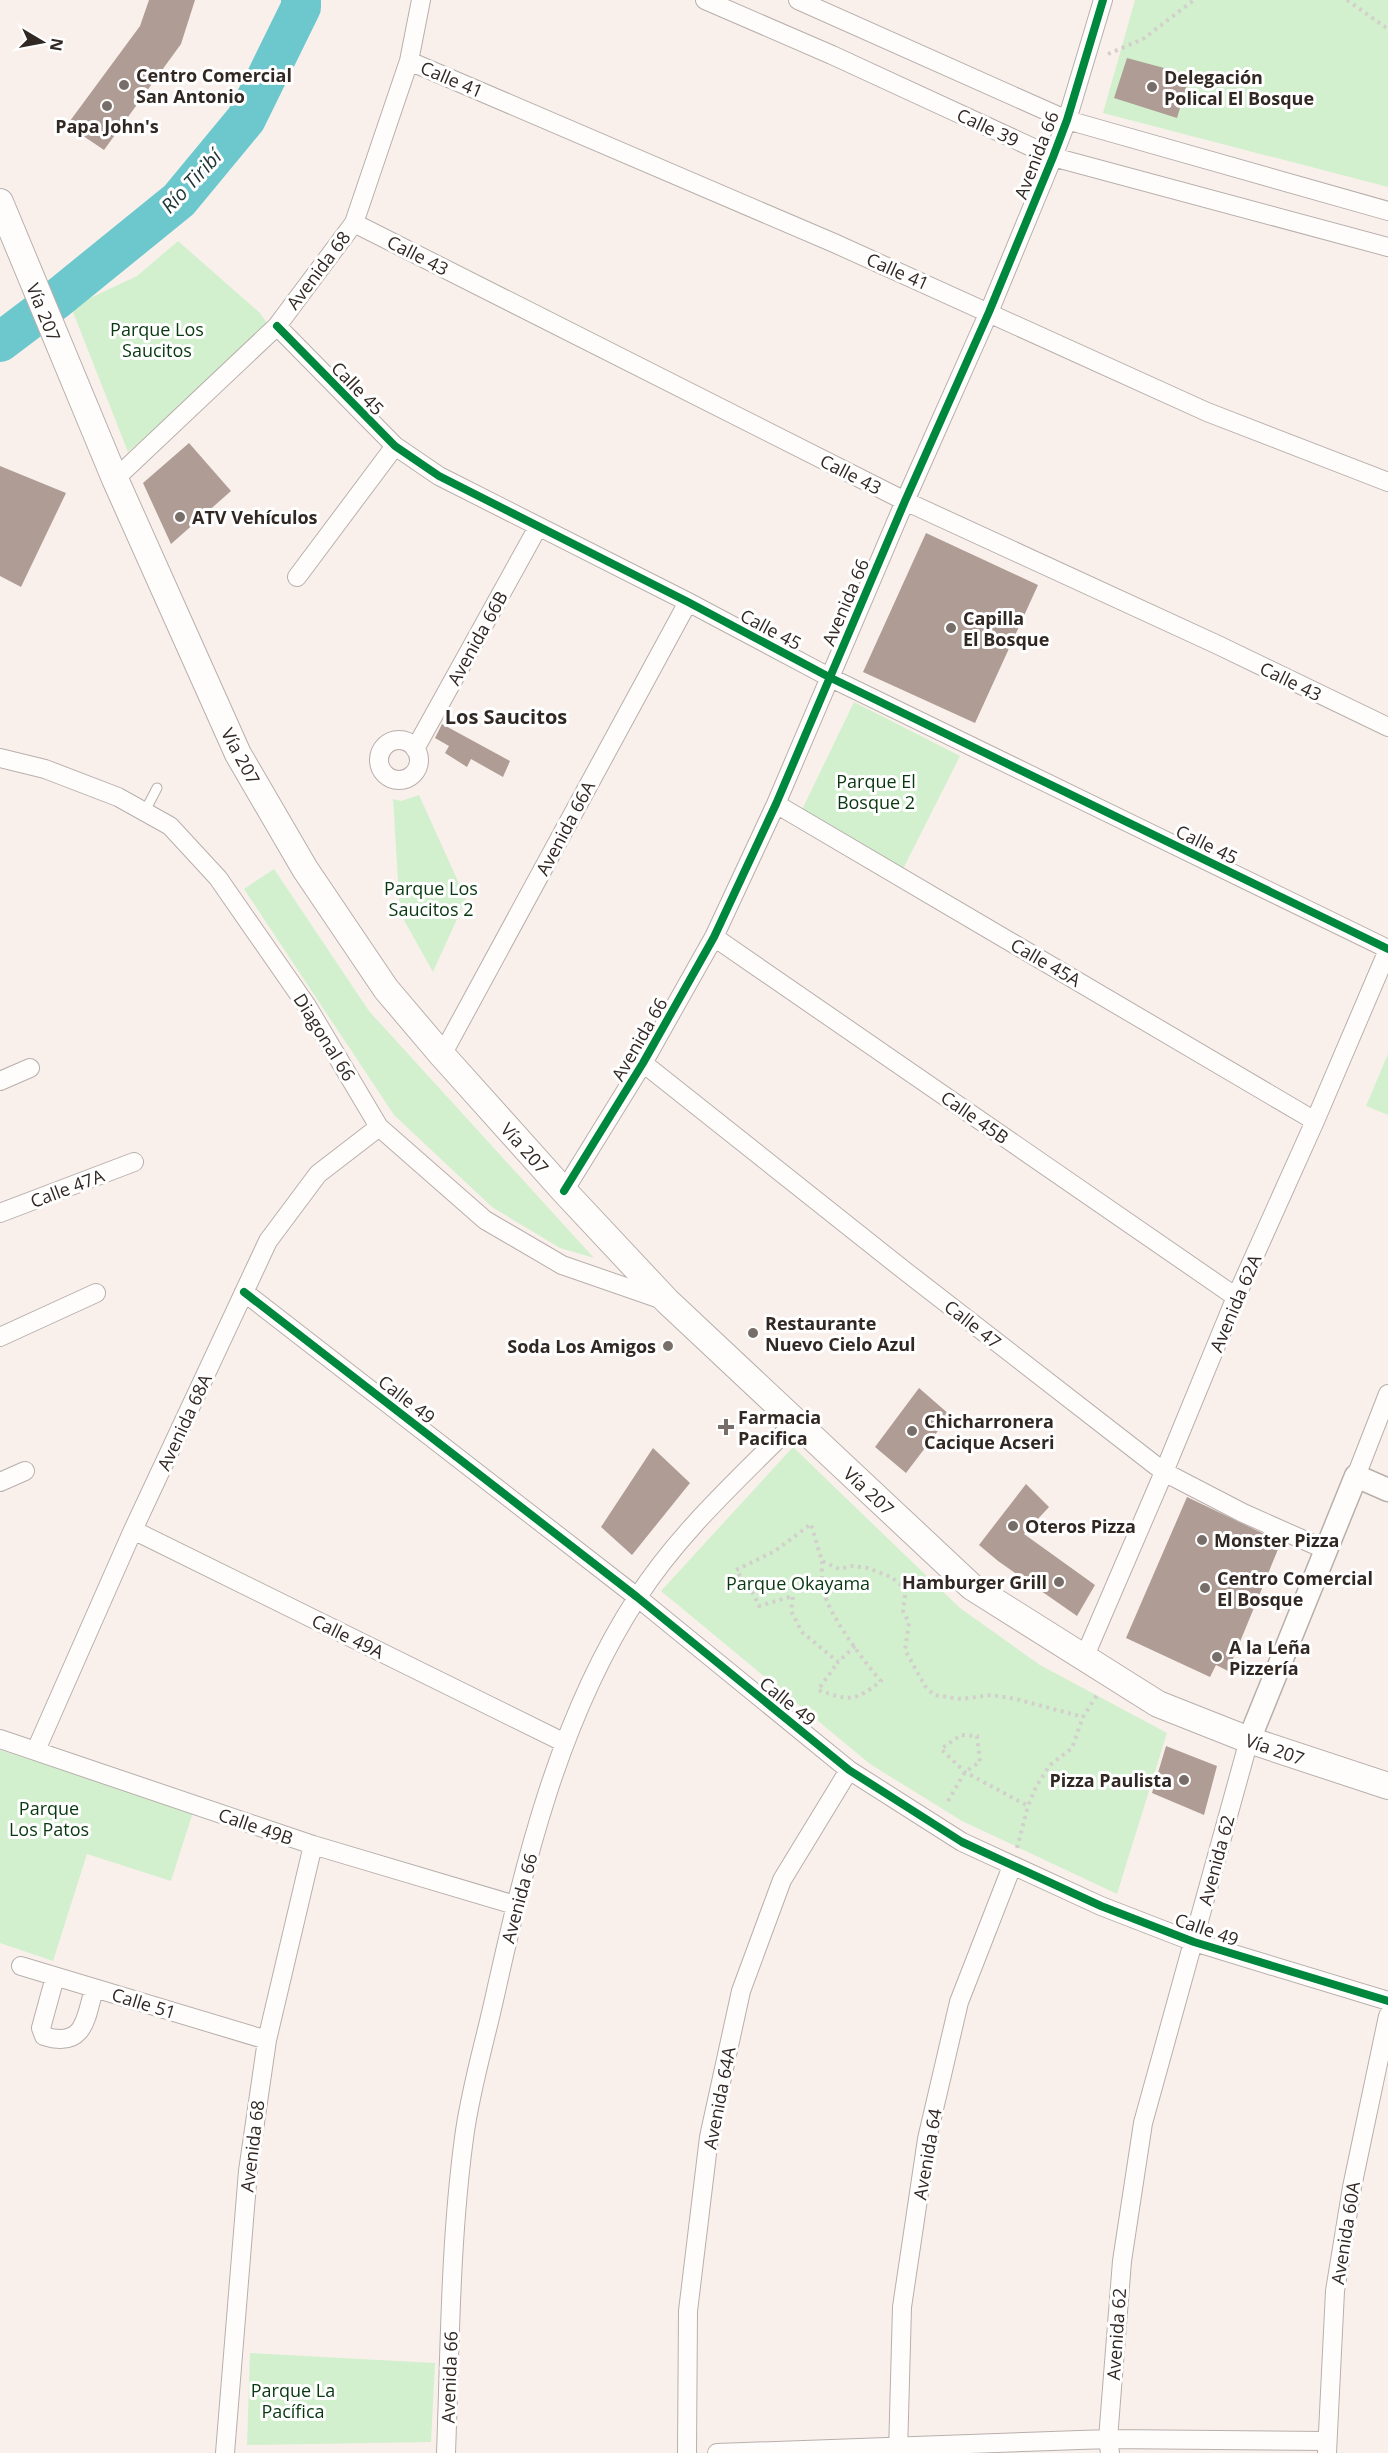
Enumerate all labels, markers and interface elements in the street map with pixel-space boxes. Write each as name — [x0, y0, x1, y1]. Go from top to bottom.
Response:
north arrow — [12, 12, 72, 72]
text: N — [45, 36, 69, 53]
street label: Calle 41 — [417, 55, 487, 103]
place label: Centro Comercial San Antonio — [136, 63, 292, 108]
place label: Delegación Polical El Bosque — [1164, 65, 1314, 110]
marker: Centro Comercial San Antonio — [117, 78, 131, 92]
marker: Delegación Polical El Bosque — [1145, 80, 1159, 94]
marker: Papa John's — [100, 99, 114, 113]
street label: Calle 39 — [953, 102, 1023, 152]
street label: Avenida 66 — [1008, 108, 1064, 202]
place label: Papa John's — [55, 114, 159, 138]
water label: Río Tiribí — [155, 141, 229, 219]
street label: Avenida 68 — [281, 226, 355, 314]
street label: Calle 43 — [383, 229, 453, 281]
street label: Calle 41 — [863, 247, 933, 295]
street label: Vía 207 — [21, 279, 67, 345]
park label: Parque Los Saucitos — [110, 317, 204, 362]
street label: Calle 45 — [327, 356, 389, 420]
street label: Calle 43 — [816, 448, 886, 500]
place label: ATV Vehículos — [192, 505, 318, 529]
marker: ATV Vehículos — [173, 510, 187, 524]
street label: Avenida 66 — [816, 555, 874, 649]
street label: Avenida 66B — [441, 587, 513, 689]
street label: Calle 45 — [736, 603, 806, 655]
place label: Capilla El Bosque — [963, 606, 1049, 651]
marker: Capilla El Bosque — [944, 621, 958, 635]
street label: Calle 43 — [1256, 656, 1326, 706]
district label: Los Saucitos — [445, 703, 567, 730]
street label: Vía 207 — [216, 724, 266, 788]
park label: Parque El Bosque 2 — [836, 769, 916, 814]
street label: Avenida 66A — [530, 776, 600, 879]
street label: Calle 45 — [1172, 819, 1242, 869]
park label: Parque Los Saucitos 2 — [384, 876, 478, 921]
street label: Calle 45A — [1007, 932, 1086, 992]
street label: Diagonal 66 — [289, 989, 361, 1085]
street label: Avenida 66 — [606, 993, 672, 1085]
street label: Calle 45B — [936, 1085, 1014, 1149]
street label: Vía 207 — [496, 1117, 554, 1179]
street label: Calle 47A — [27, 1163, 108, 1213]
street label: Avenida 62A — [1204, 1250, 1267, 1355]
street label: Calle 47 — [940, 1294, 1006, 1354]
place label: Restaurante Nuevo Cielo Azul — [765, 1311, 916, 1356]
marker: Restaurante Nuevo Cielo Azul — [746, 1326, 760, 1340]
place label: Soda Los Amigos — [507, 1334, 656, 1358]
marker: Soda Los Amigos — [661, 1339, 675, 1353]
street label: Avenida 68A — [151, 1369, 217, 1474]
street label: Calle 49 — [374, 1369, 440, 1429]
place label: Farmacia Pacifica — [738, 1405, 821, 1450]
place label: Chicharronera Cacique Acseri — [924, 1409, 1055, 1454]
marker: Farmacia Pacifica — [719, 1420, 733, 1434]
marker: Chicharronera Cacique Acseri — [905, 1424, 919, 1438]
street label: Vía 207 — [839, 1461, 899, 1521]
place label: Oteros Pizza — [1025, 1514, 1136, 1538]
marker: Oteros Pizza — [1006, 1519, 1020, 1533]
place label: Monster Pizza — [1214, 1528, 1339, 1552]
marker: Monster Pizza — [1195, 1533, 1209, 1547]
place label: Centro Comercial El Bosque — [1217, 1566, 1373, 1611]
place label: Hamburger Grill — [902, 1570, 1047, 1594]
park label: Parque Okayama — [726, 1571, 870, 1595]
marker: Hamburger Grill — [1052, 1575, 1066, 1589]
marker: Centro Comercial El Bosque — [1198, 1581, 1212, 1595]
street label: Calle 49A — [308, 1608, 388, 1664]
place label: A la Leña Pizzería — [1229, 1635, 1311, 1680]
marker: A la Leña Pizzería — [1210, 1650, 1224, 1664]
street label: Calle 49 — [755, 1671, 821, 1731]
street label: Vía 207 — [1242, 1728, 1308, 1770]
place label: Pizza Paulista — [1049, 1768, 1172, 1792]
marker: Pizza Paulista — [1177, 1773, 1191, 1787]
park label: Parque Los Patos — [9, 1796, 89, 1841]
street label: Calle 49B — [215, 1802, 297, 1850]
street label: Avenida 62 — [1192, 1812, 1240, 1908]
street label: Avenida 66 — [495, 1850, 543, 1946]
street label: Calle 49 — [1172, 1907, 1242, 1951]
street label: Calle 51 — [109, 1982, 179, 2024]
street label: Avenida 64A — [697, 2044, 741, 2151]
street label: Avenida 68 — [234, 2099, 270, 2193]
street label: Avenida 64 — [907, 2106, 947, 2202]
street label: Avenida 60A — [1325, 2179, 1365, 2286]
street label: Avenida 62 — [1101, 2287, 1131, 2381]
street label: Avenida 66 — [435, 2330, 463, 2424]
park label: Parque La Pacífica — [251, 2378, 335, 2423]

